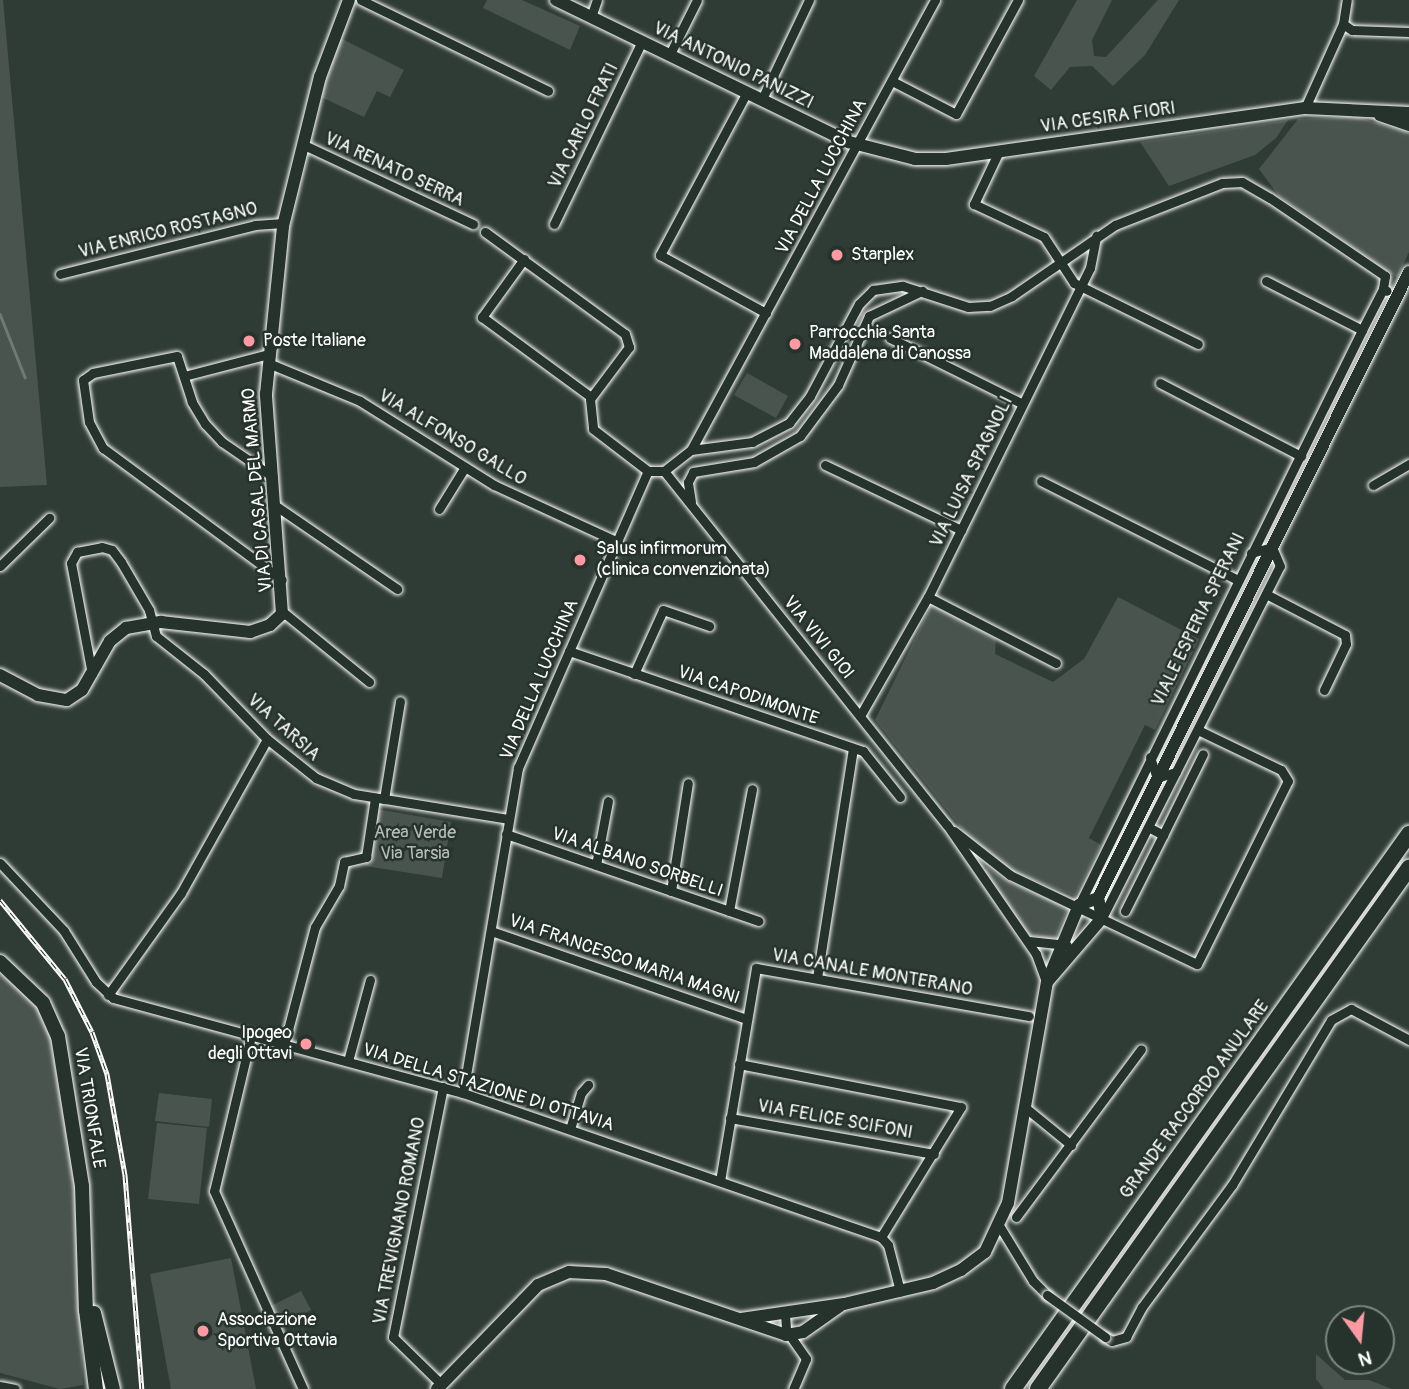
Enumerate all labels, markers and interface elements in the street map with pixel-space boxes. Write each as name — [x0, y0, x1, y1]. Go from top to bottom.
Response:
street label: VIA ANTONIO PANIZZI — [649, 18, 817, 114]
street label: VIA CARLO FRATI — [544, 60, 624, 192]
street label: VIA DELLA LUCCHINA — [772, 96, 872, 258]
street label: VIA CESIRA FIORI — [1039, 98, 1177, 138]
street label: VIA RENATO SERRA — [321, 128, 467, 212]
street label: VIA ENRICO ROSTAGNO — [76, 198, 260, 264]
place label: Starplex — [851, 244, 914, 266]
marker: Starplex — [829, 247, 845, 263]
place label: Parrocchia Santa Maddalena di Canossa — [809, 323, 971, 366]
place label: Poste Italiane — [263, 330, 366, 352]
marker: Poste Italiane — [241, 333, 257, 349]
marker: Parrocchia Santa Maddalena di Canossa — [787, 336, 803, 352]
street label: VIA ALFONSO GALLO — [374, 385, 530, 491]
street label: VIA DI CASAL DEL MARMO — [238, 387, 278, 593]
street label: VIA LUISA SPAGNOLI — [926, 393, 1018, 551]
street label: VIALE ESPERIA SPERANI — [1148, 530, 1250, 710]
place label: Salus infirmorum (clinica convenzionata) — [596, 539, 771, 582]
marker: Salus infirmorum (clinica convenzionata) — [570, 550, 590, 570]
street label: VIA VIVI GIOI — [778, 592, 858, 684]
street label: VIA DELLA LUCCHINA — [496, 596, 584, 764]
street label: VIA CAPODIMONTE — [675, 662, 821, 730]
street label: VIA TARSIA — [242, 690, 324, 766]
park label: Area Verde Via Tarsia — [374, 823, 456, 866]
street label: VIA ALBANO SORBELLI — [548, 823, 726, 903]
street label: VIA FRANCESCO MARIA MAGNI — [506, 910, 742, 1010]
street label: VIA CANALE MONTERANO — [770, 945, 974, 1001]
street label: GRANDE RACCORDO ANULARE — [1116, 996, 1274, 1204]
place label: Ipogeo degli Ottavi — [208, 1023, 292, 1066]
marker: Ipogeo degli Ottavi — [298, 1036, 314, 1052]
street label: VIA DELLA STAZIONE DI OTTAVIA — [360, 1039, 616, 1137]
street label: VIA TRIONFALE — [69, 1046, 109, 1170]
street label: VIA FELICE SCIFONI — [756, 1096, 914, 1144]
street label: VIA TREVIGNANO ROMANO — [369, 1116, 431, 1326]
north arrow — [1325, 1305, 1395, 1375]
place label: Associazione Sportiva Ottavia — [217, 1310, 337, 1352]
marker: Associazione Sportiva Ottavia — [195, 1323, 211, 1339]
text: N — [1356, 1345, 1374, 1372]

